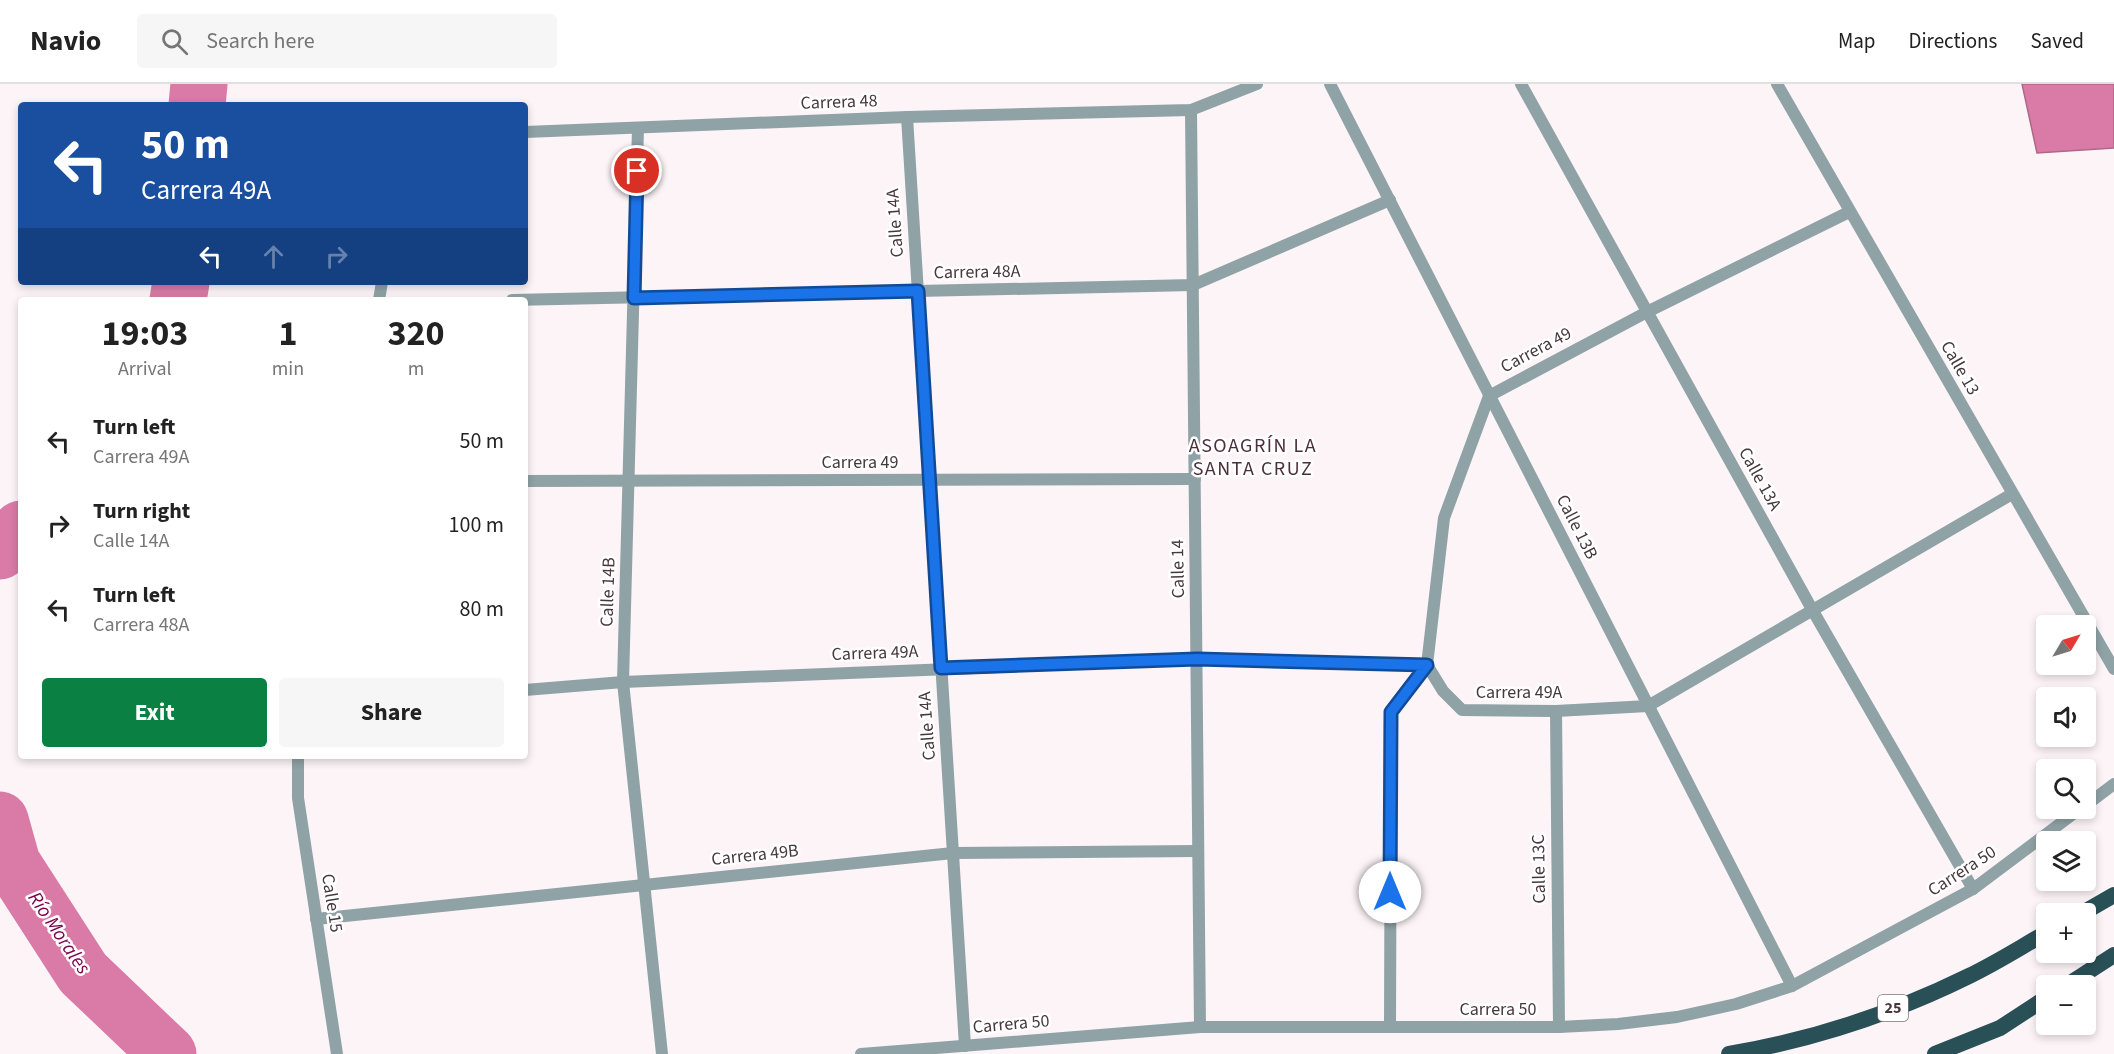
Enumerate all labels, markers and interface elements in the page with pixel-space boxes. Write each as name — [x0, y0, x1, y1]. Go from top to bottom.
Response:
search box — [137, 14, 557, 68]
text: Navio — [30, 21, 101, 61]
icon: search — [158, 25, 191, 58]
text: Search here — [206, 25, 315, 57]
text: Map — [1838, 26, 1876, 56]
text: Directions — [1909, 26, 1997, 56]
text: Saved — [2030, 26, 2084, 56]
street label: Carrera 48 — [800, 88, 878, 116]
text: 50 m — [141, 115, 230, 175]
icon: left — [42, 126, 120, 204]
pin — [611, 145, 662, 196]
icon: arrive — [620, 154, 653, 187]
text: Carrera 49A — [141, 171, 271, 210]
street label: Calle 14A — [880, 188, 910, 258]
icon: left — [194, 240, 227, 273]
icon: ahead — [257, 240, 290, 273]
icon: right — [320, 240, 353, 273]
street label: Carrera 48A — [933, 259, 1021, 285]
text: 19:03 — [101, 308, 188, 359]
text: 1 — [278, 308, 297, 359]
text: 320 — [388, 308, 445, 359]
street label: Carrera 49 — [1496, 321, 1576, 379]
street label: Calle 13 — [1934, 336, 1986, 400]
text: Arrival — [118, 355, 172, 383]
text: min — [272, 355, 304, 383]
text: m — [408, 355, 424, 383]
text: Turn left — [93, 411, 175, 443]
icon: left — [42, 425, 75, 458]
text: 50 m — [459, 425, 504, 457]
district label: ASOAGRÍN LA SANTA CRUZ — [1189, 432, 1317, 483]
text: Carrera 49A — [93, 443, 189, 471]
street label: Calle 13A — [1732, 443, 1788, 515]
street label: Carrera 49 — [822, 450, 899, 475]
street label: Calle 13B — [1550, 490, 1604, 564]
text: Turn right — [93, 495, 190, 527]
icon: right — [42, 509, 75, 542]
text: 100 m — [449, 509, 504, 541]
text: Calle 14A — [93, 527, 169, 555]
street label: Calle 14 — [1165, 539, 1191, 599]
street label: Calle 14B — [594, 557, 622, 627]
text: Turn left — [93, 579, 175, 611]
icon: left — [42, 593, 75, 626]
text: 80 m — [459, 593, 504, 625]
text: Carrera 48A — [93, 611, 189, 639]
north arrow — [2036, 615, 2096, 675]
map controls — [2036, 615, 2096, 1035]
street label: Carrera 49A — [831, 639, 919, 667]
button: Exit — [42, 678, 267, 747]
button: Share — [279, 678, 504, 747]
street label: Carrera 49A — [1476, 680, 1563, 705]
button: sound — [2036, 687, 2096, 747]
street label: Calle 14A — [912, 691, 942, 761]
button: search — [2036, 759, 2096, 819]
button: layers — [2036, 831, 2096, 891]
street label: Calle 13C — [1526, 834, 1552, 904]
street label: Carrera 49B — [710, 838, 800, 872]
street label: Carrera 50 — [1923, 840, 2001, 902]
position arrow — [1358, 860, 1422, 924]
street label: Calle 15 — [315, 872, 349, 934]
water label: Río Morales — [21, 886, 97, 980]
button: + — [2036, 903, 2096, 963]
button: − — [2036, 975, 2096, 1035]
road number: 25 — [1878, 995, 1908, 1021]
street label: Carrera 50 — [1460, 997, 1537, 1022]
street label: Carrera 50 — [972, 1008, 1050, 1040]

